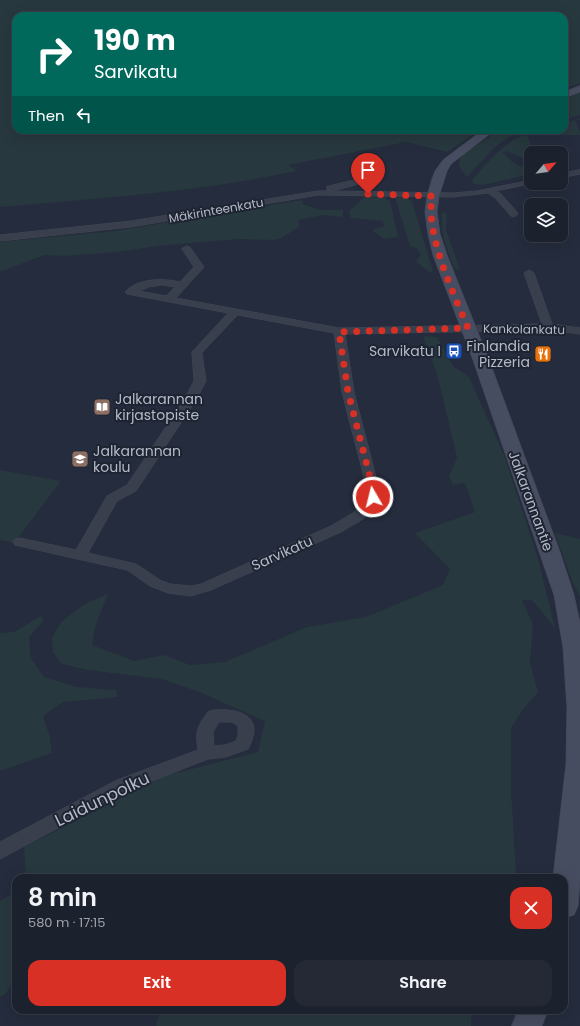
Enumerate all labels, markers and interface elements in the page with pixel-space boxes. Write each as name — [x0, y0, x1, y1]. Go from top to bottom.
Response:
text: 190 m — [94, 21, 176, 60]
icon: right — [28, 28, 80, 80]
text: Sarvikatu — [94, 59, 177, 84]
icon: left — [73, 104, 95, 126]
text: Then — [28, 105, 65, 126]
north arrow — [524, 146, 568, 190]
map controls — [524, 146, 568, 242]
pin — [351, 153, 385, 194]
icon: arrive — [357, 159, 379, 181]
street label: Mäkirinteenkatu — [167, 193, 265, 227]
button: layers — [524, 198, 568, 242]
street label: Kankolankatu — [483, 320, 565, 338]
place label: Finlandia Pizzeria — [466, 336, 530, 372]
place label: Sarvikatu I — [369, 341, 441, 361]
bus stop icon: Sarvikatu I — [444, 341, 464, 361]
restaurant icon: Finlandia Pizzeria — [533, 344, 553, 364]
place label: Jalkarannan kirjastopiste — [115, 389, 203, 425]
library icon: Jalkarannan kirjastopiste — [92, 397, 112, 417]
place label: Jalkarannan koulu — [93, 441, 181, 477]
street label: Jalkarannantie — [504, 448, 559, 554]
school or university icon: Jalkarannan koulu — [70, 449, 90, 469]
position arrow — [352, 476, 394, 518]
street label: Sarvikatu — [248, 531, 316, 575]
street label: Laidunpolku — [51, 766, 153, 832]
text: 8 min — [28, 881, 97, 914]
button: close — [510, 887, 552, 929]
text: 580 m · 17:15 — [28, 913, 105, 932]
button: Exit — [28, 960, 286, 1006]
button: Share — [294, 960, 552, 1006]

